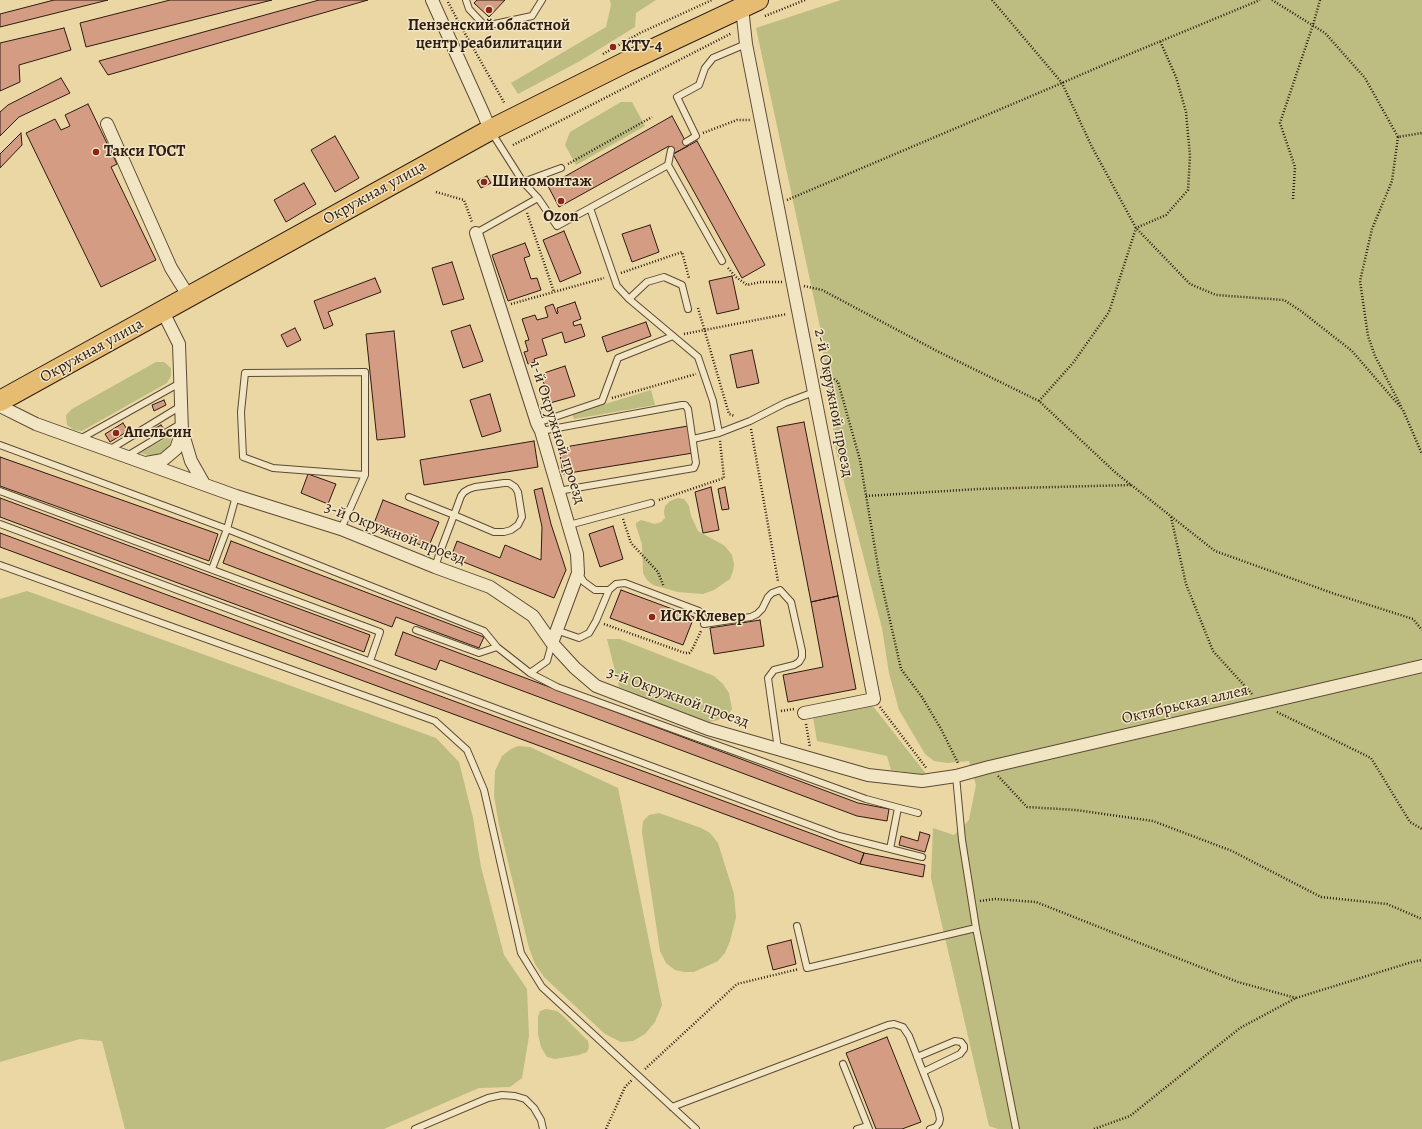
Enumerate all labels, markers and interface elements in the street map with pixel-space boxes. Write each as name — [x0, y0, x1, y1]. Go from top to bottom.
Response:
marker: Пензенский областной центр реабилитации — [484, 5, 494, 15]
place label: Пензенский областной центр реабилитации — [408, 16, 570, 54]
place label: КТУ-4 — [621, 37, 662, 57]
marker: КТУ-4 — [608, 42, 618, 52]
place label: Такси ГОСТ — [104, 142, 185, 162]
marker: Такси ГОСТ — [91, 147, 101, 157]
street label: Окружная улица — [320, 157, 430, 229]
place label: Шиномонтаж — [492, 172, 592, 192]
marker: Шиномонтаж — [479, 177, 489, 187]
marker: Ozon — [556, 196, 566, 206]
place label: Ozon — [543, 207, 579, 227]
street label: Окружная улица — [37, 315, 147, 387]
street label: 2-й Окружной проезд — [809, 327, 857, 479]
street label: 1-й Окружной проезд — [525, 359, 589, 507]
place label: Апельсин — [124, 423, 192, 443]
marker: Апельсин — [111, 428, 121, 438]
street label: 3-й Окружной проезд — [322, 498, 468, 570]
place label: ИСК Клевер — [660, 607, 745, 627]
marker: ИСК Клевер — [647, 612, 657, 622]
street label: 3-й Окружной проезд — [604, 663, 752, 733]
street label: Октябрьская аллея — [1120, 681, 1250, 729]

